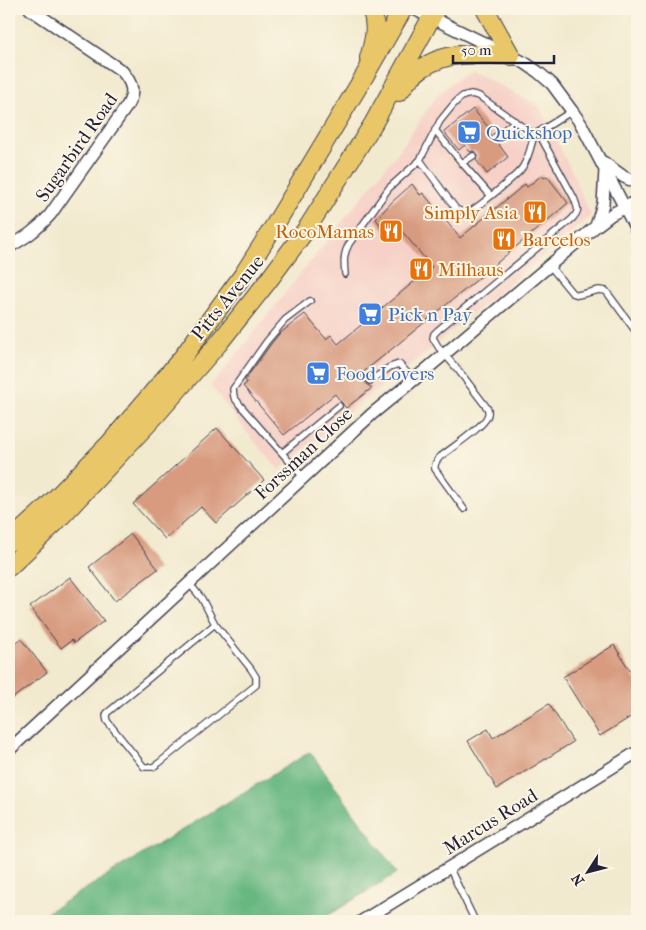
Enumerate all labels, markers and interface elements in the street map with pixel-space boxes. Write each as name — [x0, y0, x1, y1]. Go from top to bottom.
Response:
scale bar — [453, 32, 555, 64]
text: 50 m — [461, 41, 492, 59]
street label: Sugarbird Road — [31, 89, 123, 206]
supermarket icon: Quickshop — [456, 119, 482, 145]
place label: Quickshop — [486, 122, 572, 144]
restaurant icon: Simply Asia — [522, 199, 548, 225]
place label: Simply Asia — [424, 202, 518, 224]
restaurant icon: RocoMamas — [378, 218, 404, 244]
place label: RocoMamas — [275, 221, 374, 243]
restaurant icon: Barcelos — [491, 226, 517, 252]
place label: Barcelos — [522, 229, 591, 251]
street label: Pitts Avenue — [187, 251, 269, 345]
restaurant icon: Milhaus — [408, 256, 434, 282]
place label: Milhaus — [438, 259, 503, 281]
supermarket icon: Pick n Pay — [357, 301, 383, 327]
place label: Pick n Pay — [388, 304, 473, 326]
supermarket icon: Food Lovers — [305, 360, 331, 386]
place label: Food Lovers — [336, 363, 434, 385]
street label: Forssman Close — [250, 403, 357, 505]
street label: Marcus Road — [439, 784, 542, 859]
north arrow — [564, 848, 614, 898]
text: N — [568, 870, 588, 889]

